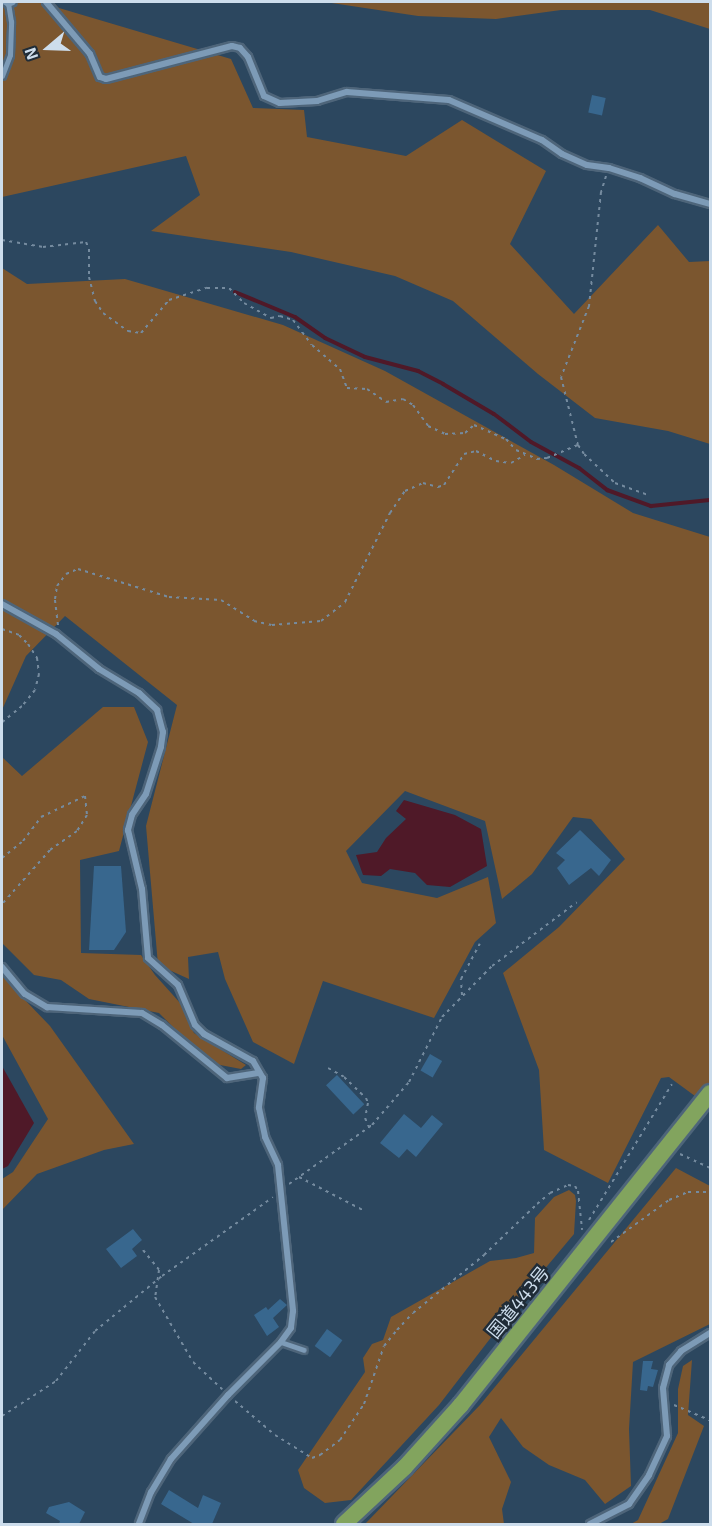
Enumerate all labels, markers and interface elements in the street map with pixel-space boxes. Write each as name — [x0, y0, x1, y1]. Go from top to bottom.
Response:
north arrow — [18, 18, 78, 78]
text: N — [20, 45, 41, 63]
street label: 国道443号 — [482, 1262, 554, 1342]

